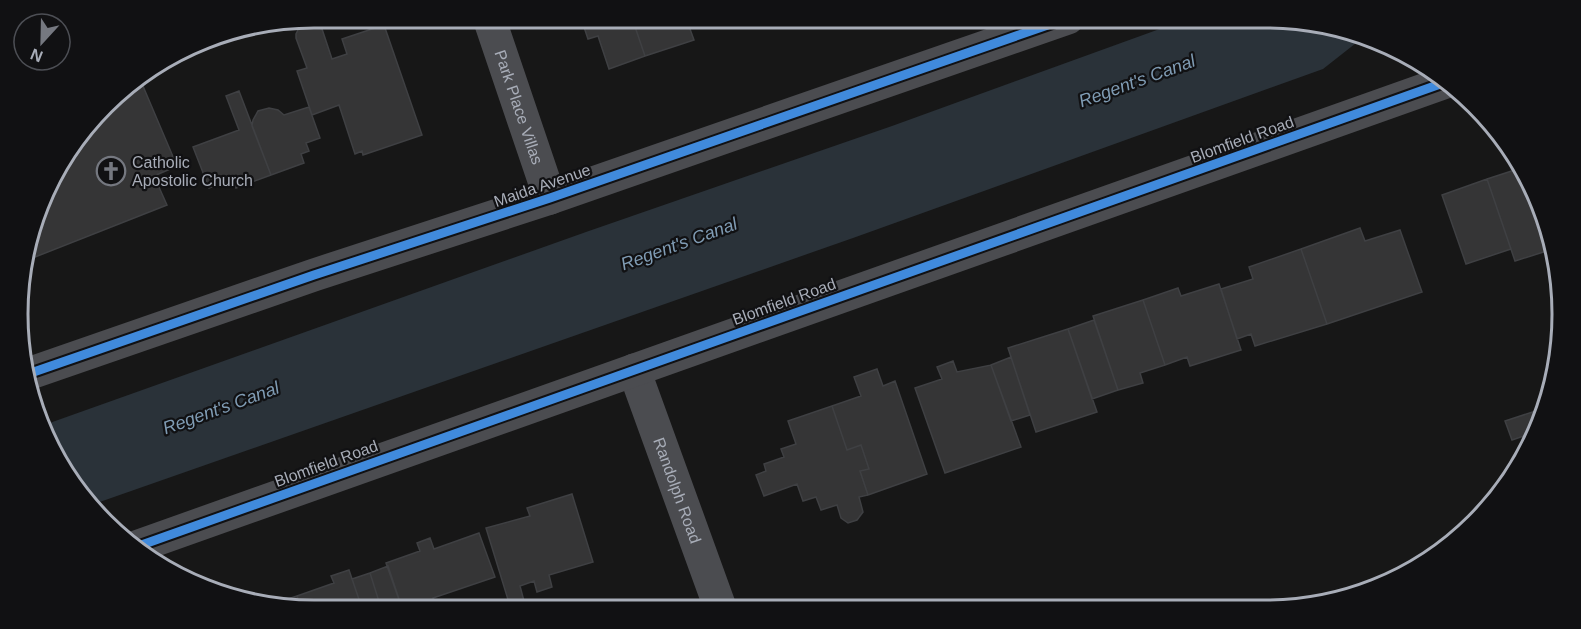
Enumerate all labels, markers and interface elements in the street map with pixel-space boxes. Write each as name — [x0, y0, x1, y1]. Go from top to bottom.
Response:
north arrow — [12, 12, 72, 72]
text: N — [28, 45, 45, 65]
street label: Park Place Villas — [491, 48, 546, 167]
water label: Regent's Canal — [1076, 50, 1199, 111]
street label: Blomfield Road — [1188, 113, 1296, 166]
place label: Catholic Apostolic Church — [132, 154, 253, 189]
church icon: Catholic Apostolic Church — [95, 155, 127, 187]
street label: Maida Avenue — [492, 161, 593, 210]
water label: Regent's Canal — [618, 213, 741, 274]
street label: Blomfield Road — [730, 275, 838, 328]
water label: Regent's Canal — [160, 377, 283, 438]
street label: Randolph Road — [650, 435, 704, 546]
street label: Blomfield Road — [272, 437, 380, 490]

